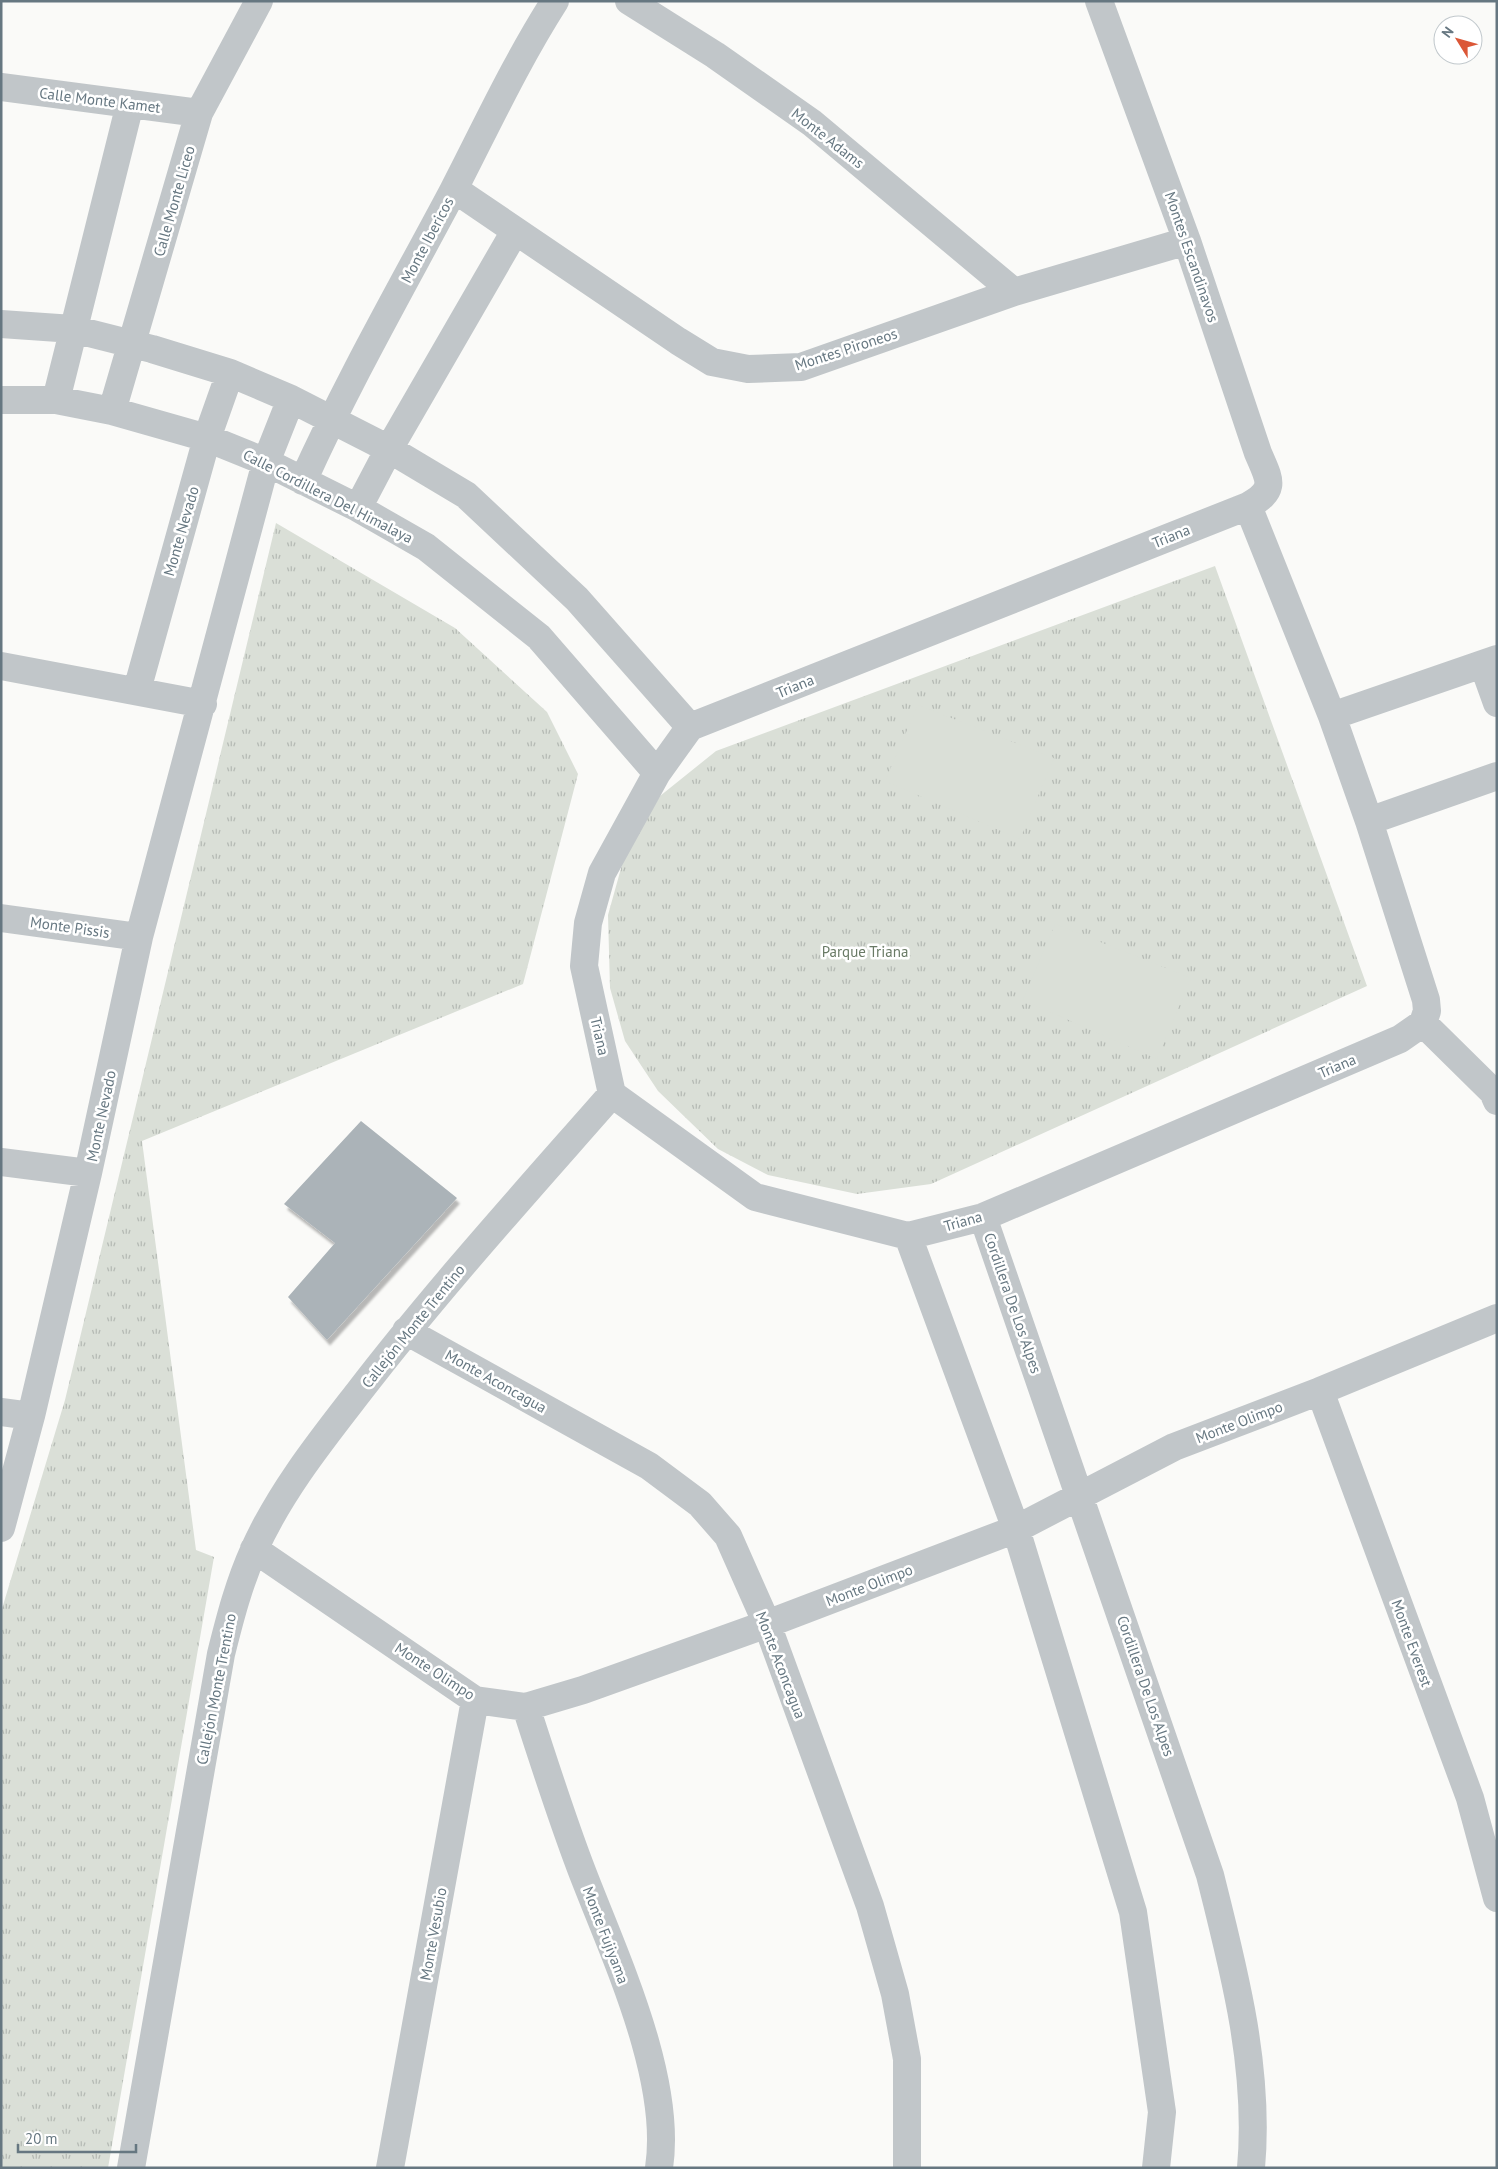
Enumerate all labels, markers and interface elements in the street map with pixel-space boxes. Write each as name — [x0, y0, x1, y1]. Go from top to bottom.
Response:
north arrow — [1433, 15, 1483, 65]
text: N — [1438, 23, 1458, 41]
street label: Calle Monte Kamet — [38, 83, 162, 117]
street label: Monte Adams — [788, 104, 868, 172]
street label: Calle Monte Liceo — [149, 143, 199, 259]
street label: Montes Escandinavos — [1161, 189, 1223, 325]
street label: Monte Ibericos — [396, 194, 458, 286]
street label: Montes Pironeos — [792, 324, 900, 374]
street label: Calle Cordillera Del Himalaya — [240, 445, 416, 547]
street label: Monte Nevado — [159, 484, 203, 578]
street label: Triana — [1149, 520, 1193, 552]
street label: Triana — [773, 670, 817, 702]
street label: Monte Pissis — [29, 912, 111, 942]
park label: Parque Triana — [822, 942, 908, 961]
street label: Triana — [586, 1015, 614, 1057]
street label: Triana — [1315, 1050, 1359, 1082]
street label: Monte Nevado — [82, 1069, 120, 1163]
street label: Triana — [942, 1206, 984, 1236]
street label: Cordillera De Los Alpes — [980, 1230, 1046, 1376]
street label: Callejón Monte Trentino — [357, 1260, 469, 1392]
street label: Monte Aconcagua — [442, 1345, 550, 1417]
street label: Monte Olimpo — [1193, 1397, 1285, 1447]
street label: Monte Olimpo — [823, 1560, 915, 1610]
street label: Monte Everest — [1387, 1597, 1437, 1689]
street label: Monte Aconcagua — [752, 1609, 810, 1721]
street label: Callejón Monte Trentino — [192, 1612, 240, 1766]
street label: Cordillera De Los Alpes — [1113, 1613, 1179, 1759]
street label: Monte Olimpo — [391, 1638, 479, 1704]
street label: Monte Fujiyama — [579, 1884, 633, 1986]
street label: Monte Vesubio — [415, 1886, 451, 1982]
scale bar — [18, 2122, 135, 2154]
text: 20 m — [25, 2129, 58, 2148]

